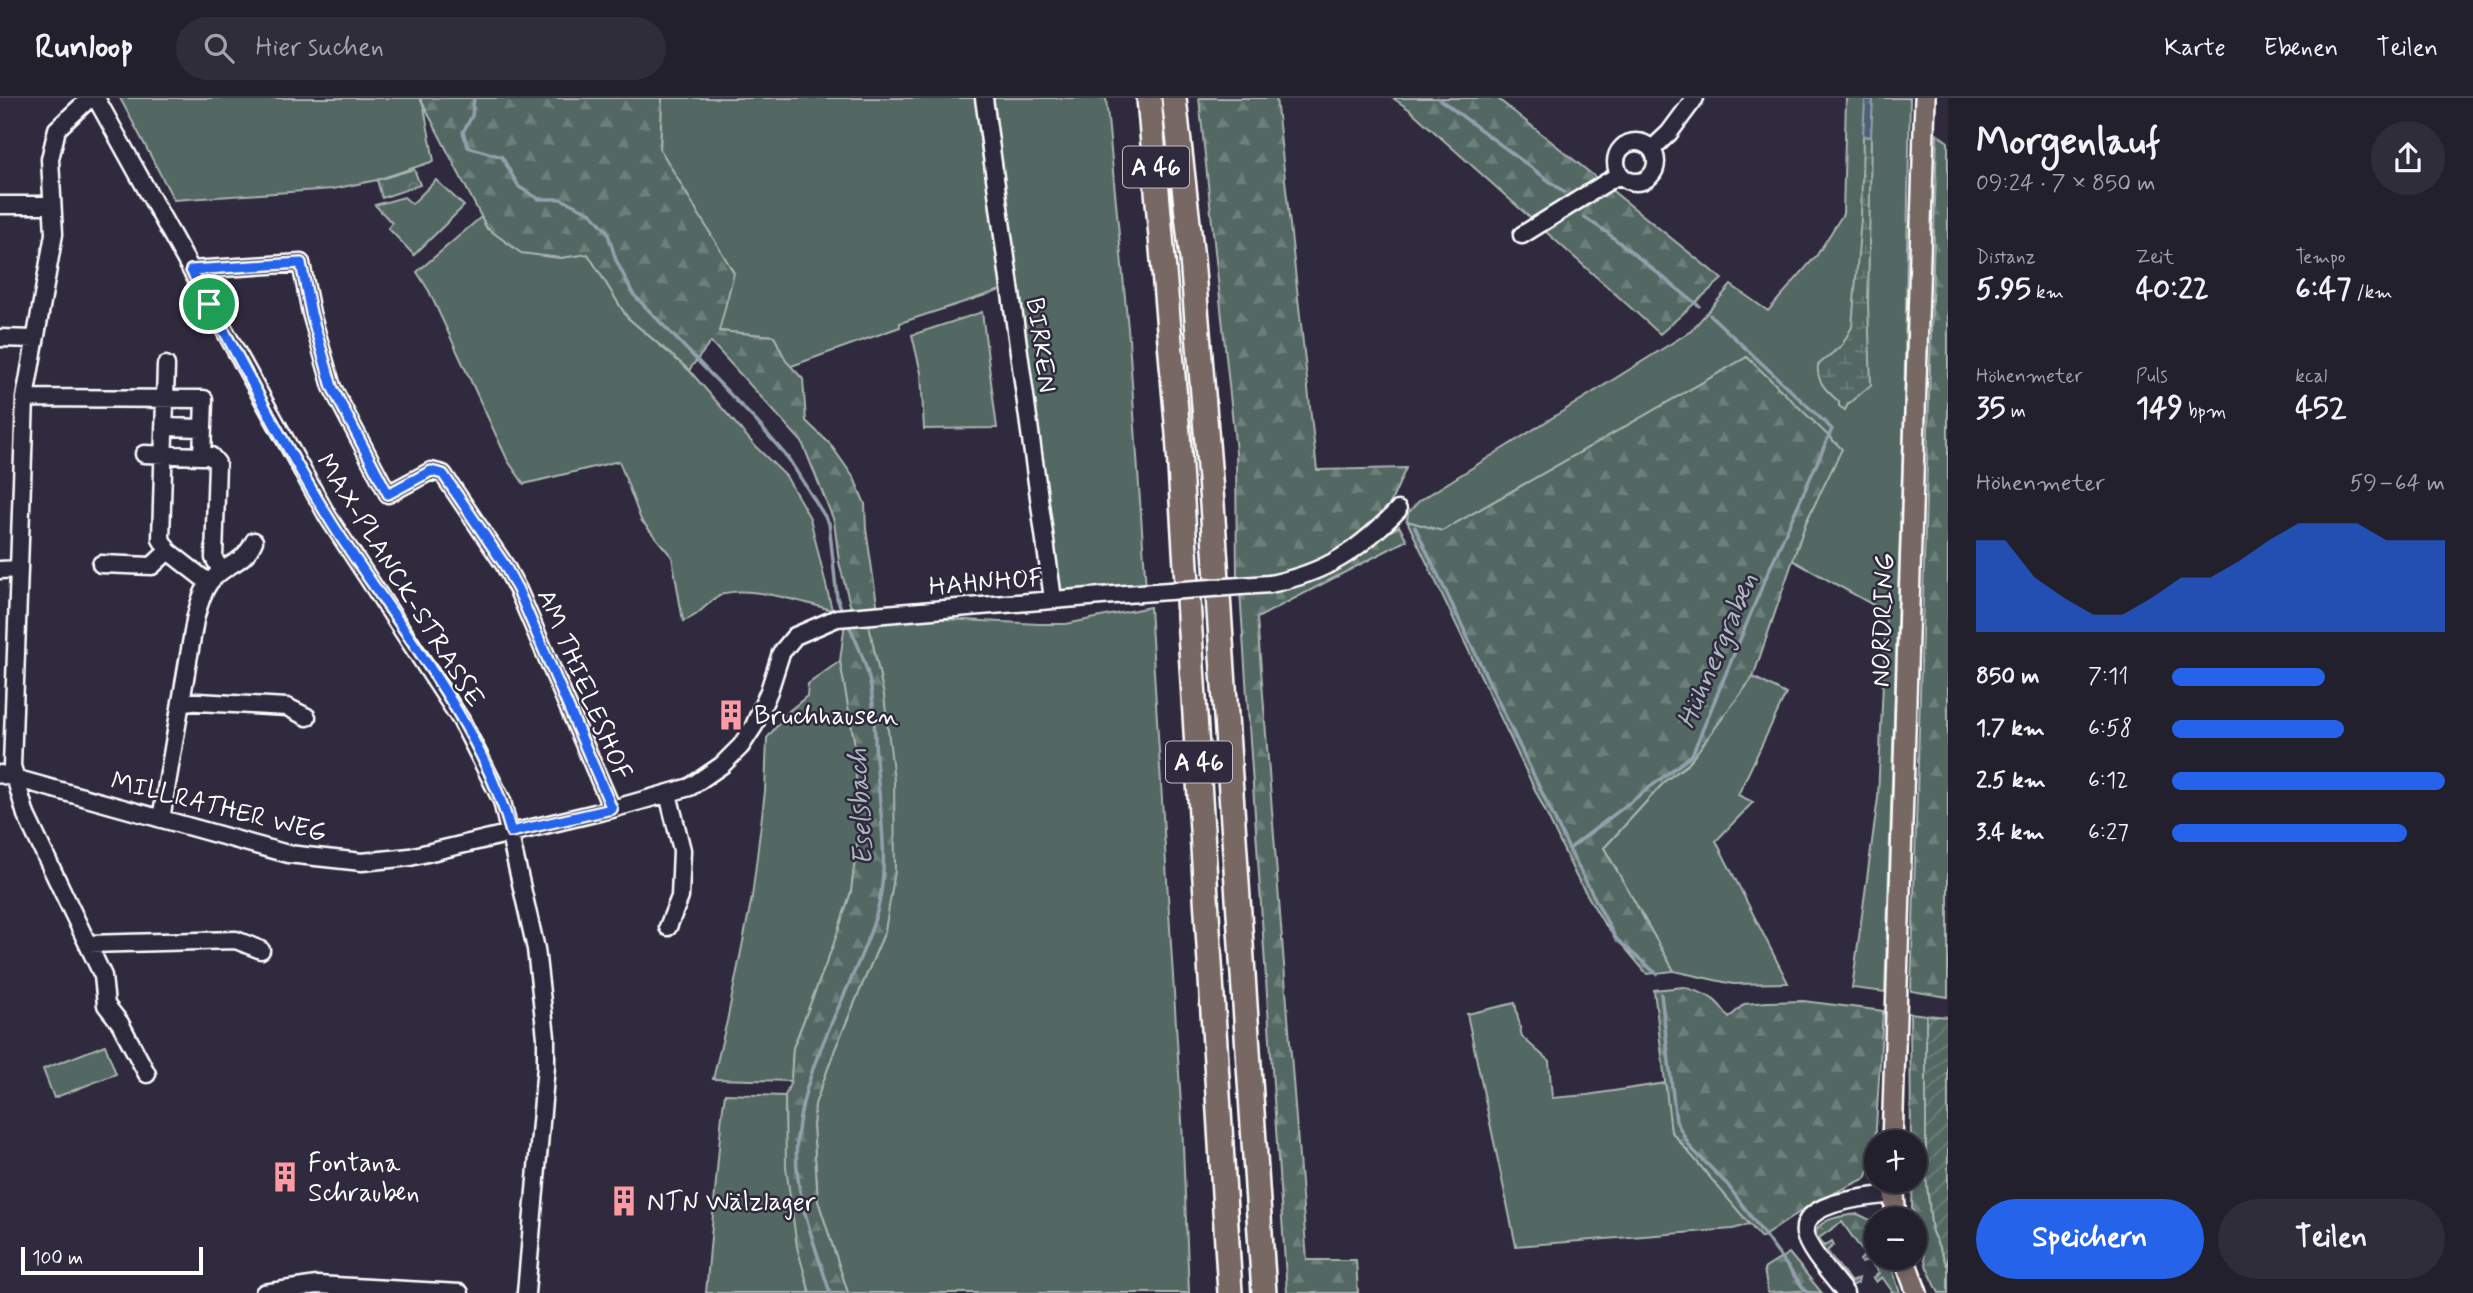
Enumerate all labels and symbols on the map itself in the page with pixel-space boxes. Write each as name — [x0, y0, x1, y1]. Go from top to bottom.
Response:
road number: A 46 — [1123, 146, 1189, 188]
pin — [179, 274, 239, 334]
street label: BIRKEN — [1017, 296, 1064, 395]
street label: MAX-PLANCK-STRASSE — [307, 448, 491, 714]
street label: NORDRING — [1865, 552, 1903, 688]
street label: HAHNHOF — [927, 561, 1045, 605]
water label: Hühnergraben — [1669, 567, 1768, 734]
street label: AM THIELESHOF — [528, 584, 639, 785]
building icon: Bruchhausen — [714, 698, 748, 732]
place label: Bruchhausen — [754, 700, 899, 734]
road number: A 46 — [1166, 742, 1232, 782]
water label: Eselsbach — [840, 747, 883, 866]
street label: MILLRATHER WEG — [107, 765, 330, 851]
place label: Fontana Schrauben — [308, 1147, 420, 1211]
building icon: Fontana Schrauben — [268, 1160, 302, 1194]
building icon: NTN Wälzlager — [607, 1184, 641, 1218]
place label: NTN Wälzlager — [647, 1186, 816, 1220]
scale bar — [21, 1244, 203, 1276]

